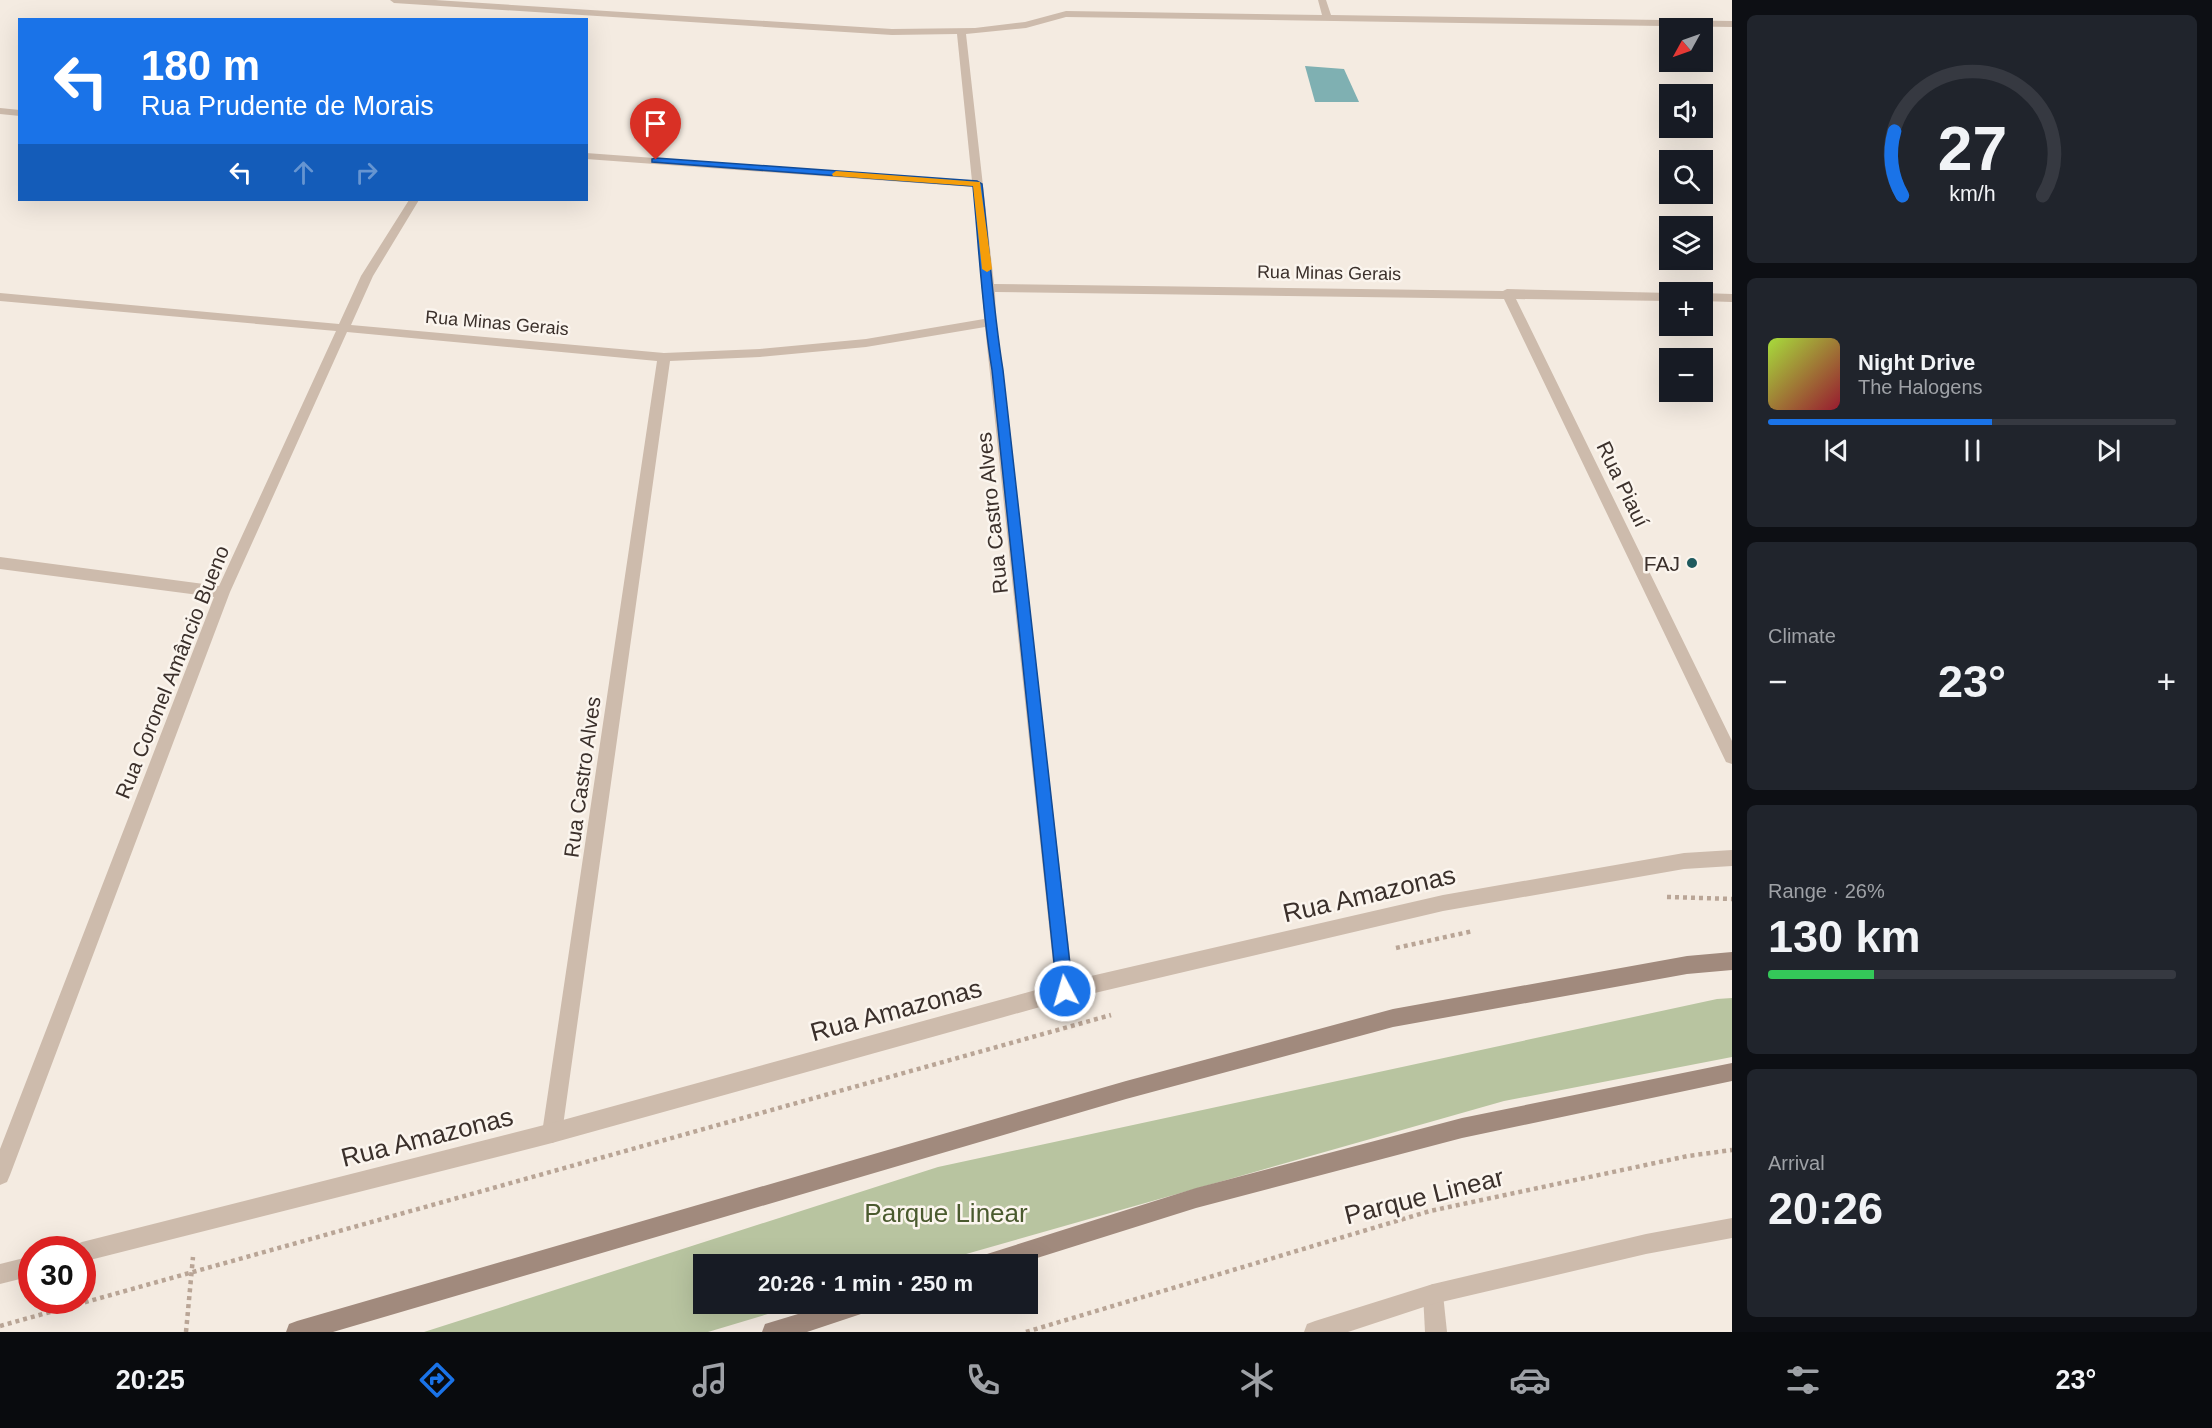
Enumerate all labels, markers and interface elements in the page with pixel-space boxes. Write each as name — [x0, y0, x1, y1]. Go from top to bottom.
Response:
north arrow — [1659, 18, 1713, 72]
map controls — [1659, 18, 1713, 402]
icon: left — [42, 42, 120, 120]
text: 180 m — [141, 42, 260, 89]
button: sound — [1659, 84, 1713, 138]
text: Rua Prudente de Morais — [141, 91, 434, 121]
pin — [630, 98, 681, 160]
icon: arrive — [639, 107, 672, 140]
text: 27 — [1937, 114, 2007, 183]
button: search — [1659, 150, 1713, 204]
icon: left — [224, 156, 257, 189]
icon: ahead — [287, 156, 320, 189]
icon: right — [350, 156, 383, 189]
text: km/h — [1949, 183, 1995, 207]
button: layers — [1659, 216, 1713, 270]
street label: Rua Minas Gerais — [1257, 262, 1401, 284]
button: + — [1659, 282, 1713, 336]
street label: Rua Minas Gerais — [424, 307, 570, 339]
button: − — [1659, 348, 1713, 402]
text: Night Drive — [1858, 350, 1975, 375]
text: The Halogens — [1858, 376, 1983, 398]
street label: Rua Castro Alves — [972, 431, 1012, 595]
icon: previous — [1820, 434, 1853, 467]
icon: pause — [1956, 434, 1989, 467]
icon: next — [2092, 434, 2125, 467]
street label: Rua Piauí — [1592, 438, 1654, 531]
street label: Rua Coronel Amâncio Bueno — [111, 542, 233, 802]
place label: FAJ — [1644, 552, 1680, 575]
marker: FAJ — [1685, 556, 1699, 570]
text: Climate — [1768, 625, 1836, 647]
text: 23° — [1938, 656, 2006, 707]
text: − — [1768, 663, 1787, 700]
text: + — [2157, 663, 2176, 700]
street label: Rua Castro Alves — [559, 695, 605, 859]
street label: Rua Amazonas — [1280, 860, 1458, 928]
text: Range · 26% — [1768, 880, 1885, 902]
text: 130 km — [1768, 911, 1921, 962]
position arrow — [1033, 959, 1097, 1023]
street label: Rua Amazonas — [807, 973, 985, 1047]
street label: Rua Amazonas — [338, 1101, 516, 1173]
text: Arrival — [1768, 1152, 1825, 1174]
street label: Parque Linear — [1341, 1162, 1507, 1230]
text: 20:26 — [1768, 1183, 1883, 1234]
park label: Parque Linear — [864, 1198, 1028, 1228]
speed limit sign: 30 — [18, 1236, 96, 1314]
text: 20:26 · 1 min · 250 m — [758, 1271, 973, 1296]
icon: directions — [416, 1359, 458, 1401]
icon: music — [689, 1359, 731, 1401]
icon: phone — [962, 1359, 1004, 1401]
icon: climate — [1236, 1359, 1278, 1401]
icon: car — [1509, 1359, 1551, 1401]
icon: filters — [1782, 1359, 1824, 1401]
text: 20:25 — [116, 1365, 185, 1395]
text: 23° — [2055, 1365, 2096, 1395]

